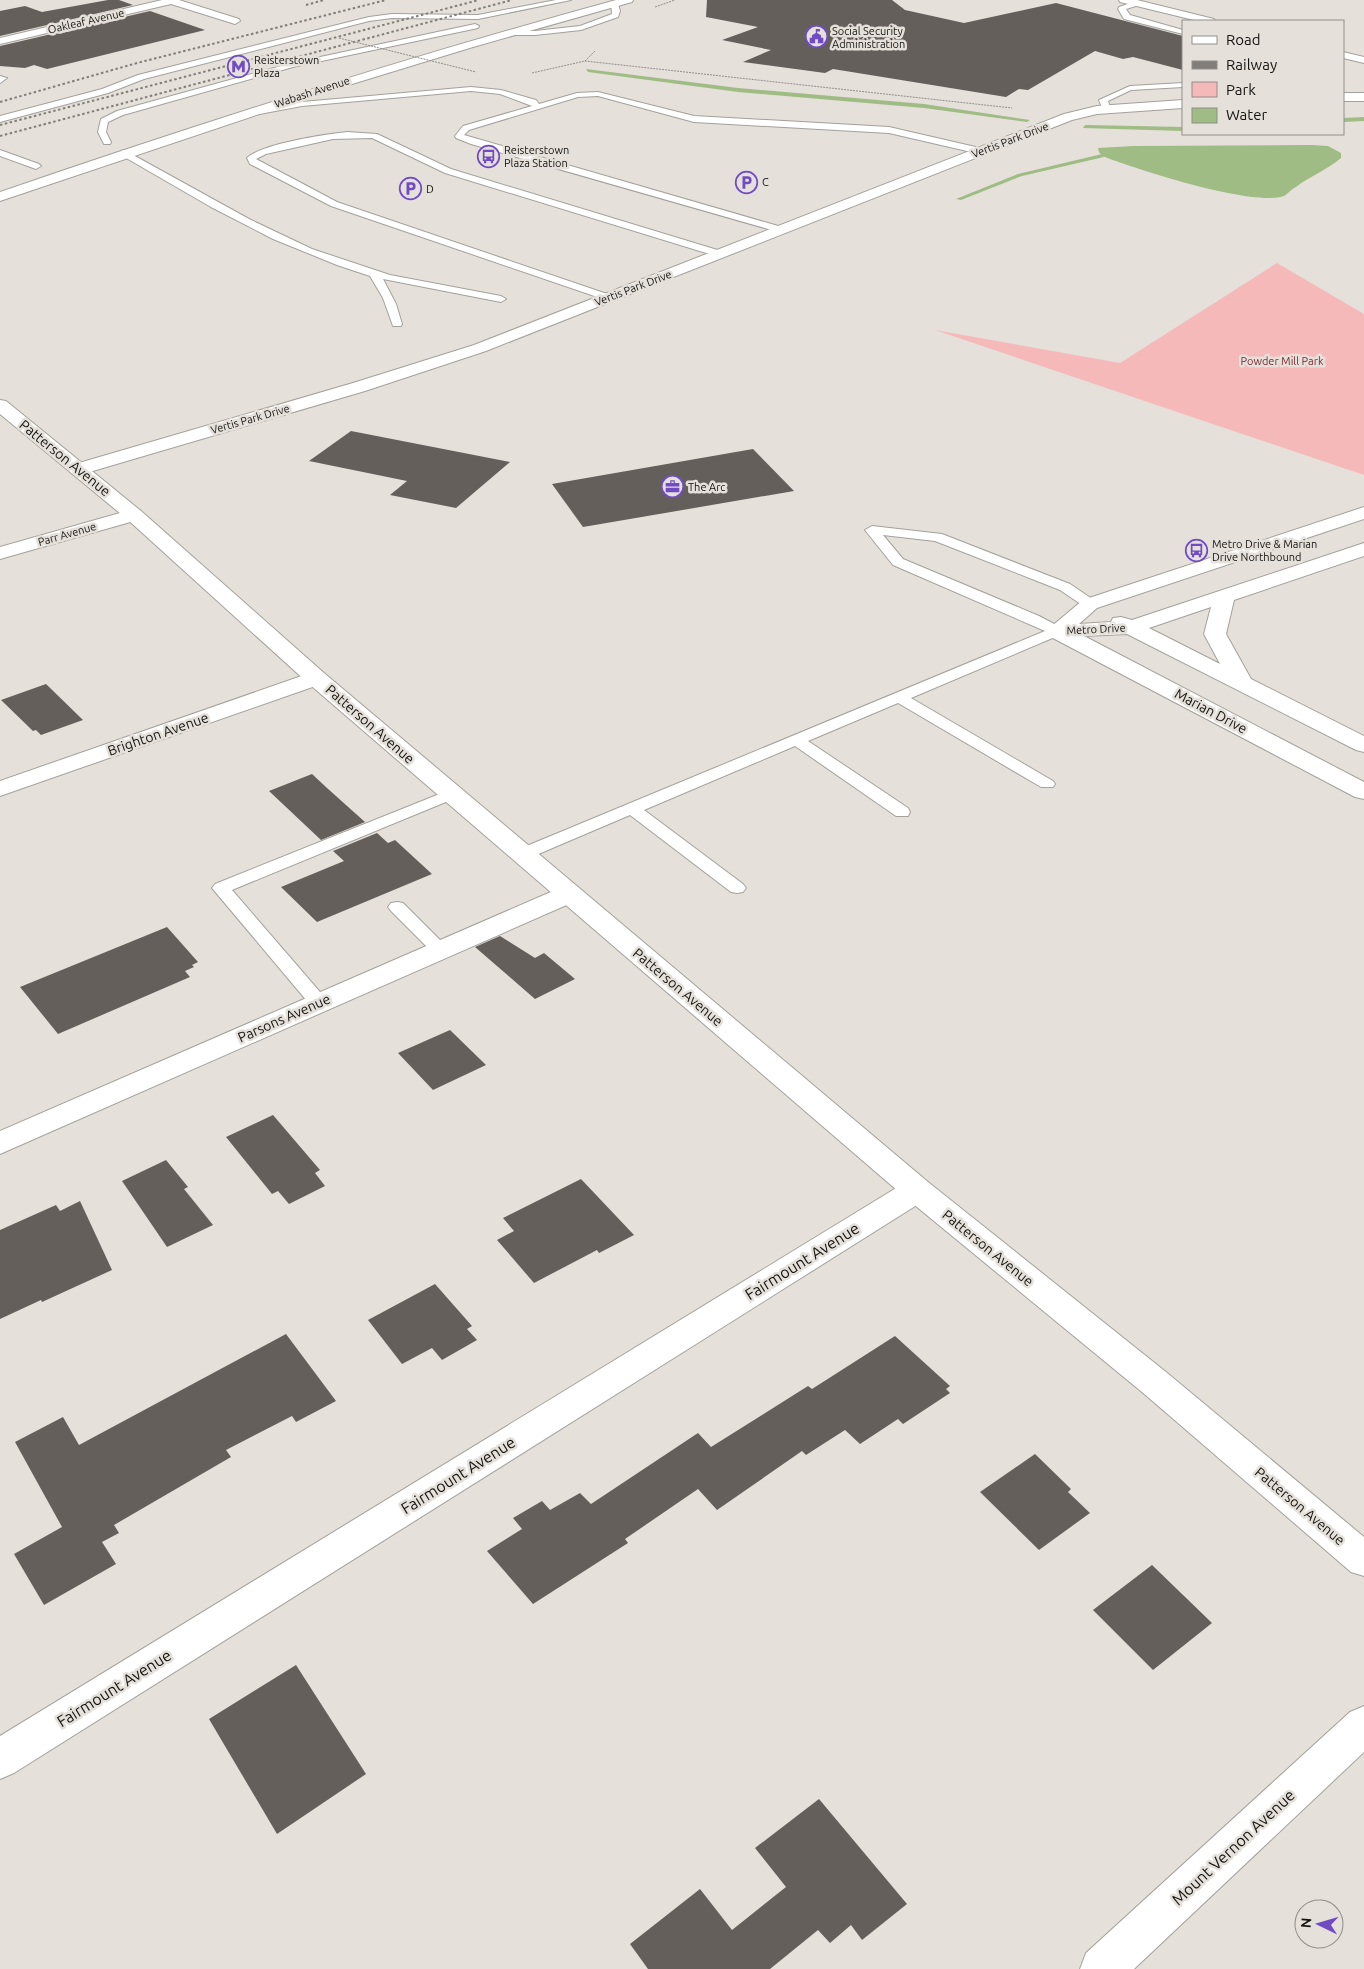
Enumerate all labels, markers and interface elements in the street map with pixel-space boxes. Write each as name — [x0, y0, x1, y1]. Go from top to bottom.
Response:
street label: Oakleaf Avenue — [47, 6, 125, 36]
legend — [1182, 20, 1344, 135]
public building icon: Social Security Administration — [804, 25, 828, 49]
place label: Social Security Administration — [832, 25, 905, 50]
text: Road — [1226, 31, 1261, 48]
metro station icon: Reisterstown Plaza — [226, 54, 250, 78]
place label: Reisterstown Plaza — [254, 54, 319, 79]
text: Railway — [1226, 56, 1277, 73]
street label: Wabash Avenue — [273, 74, 351, 110]
text: Park — [1226, 81, 1256, 98]
text: Water — [1226, 106, 1267, 123]
street label: Vertis Park Drive — [970, 120, 1050, 160]
bus stop icon: Reisterstown Plaza Station — [476, 144, 500, 168]
place label: Reisterstown Plaza Station — [504, 144, 569, 169]
parking icon: C — [734, 170, 758, 194]
place label: C — [762, 176, 769, 188]
parking icon: D — [398, 177, 422, 201]
place label: D — [426, 183, 434, 195]
street label: Vertis Park Drive — [593, 268, 673, 308]
park label: Powder Mill Park — [1241, 355, 1324, 367]
street label: Vertis Park Drive — [209, 402, 291, 436]
street label: Patterson Avenue — [16, 417, 114, 499]
office icon: The Arc — [660, 475, 684, 499]
place label: The Arc — [688, 481, 725, 493]
street label: Parr Avenue — [36, 520, 98, 548]
bus stop icon: Metro Drive & Marian Drive Northbound — [1184, 538, 1208, 562]
place label: Metro Drive & Marian Drive Northbound — [1212, 538, 1317, 563]
street label: Metro Drive — [1066, 621, 1126, 637]
street label: Patterson Avenue — [322, 681, 418, 767]
street label: Marian Drive — [1172, 685, 1250, 737]
street label: Brighton Avenue — [105, 709, 211, 759]
street label: Patterson Avenue — [630, 945, 726, 1029]
street label: Parsons Avenue — [235, 990, 333, 1046]
street label: Patterson Avenue — [939, 1207, 1037, 1289]
street label: Fairmount Avenue — [742, 1219, 862, 1303]
street label: Fairmount Avenue — [398, 1433, 518, 1517]
street label: Patterson Avenue — [1252, 1464, 1348, 1548]
street label: Fairmount Avenue — [54, 1646, 174, 1730]
street label: Mount Vernon Avenue — [1168, 1785, 1298, 1909]
north arrow — [1294, 1899, 1344, 1949]
text: N — [1298, 1917, 1314, 1929]

